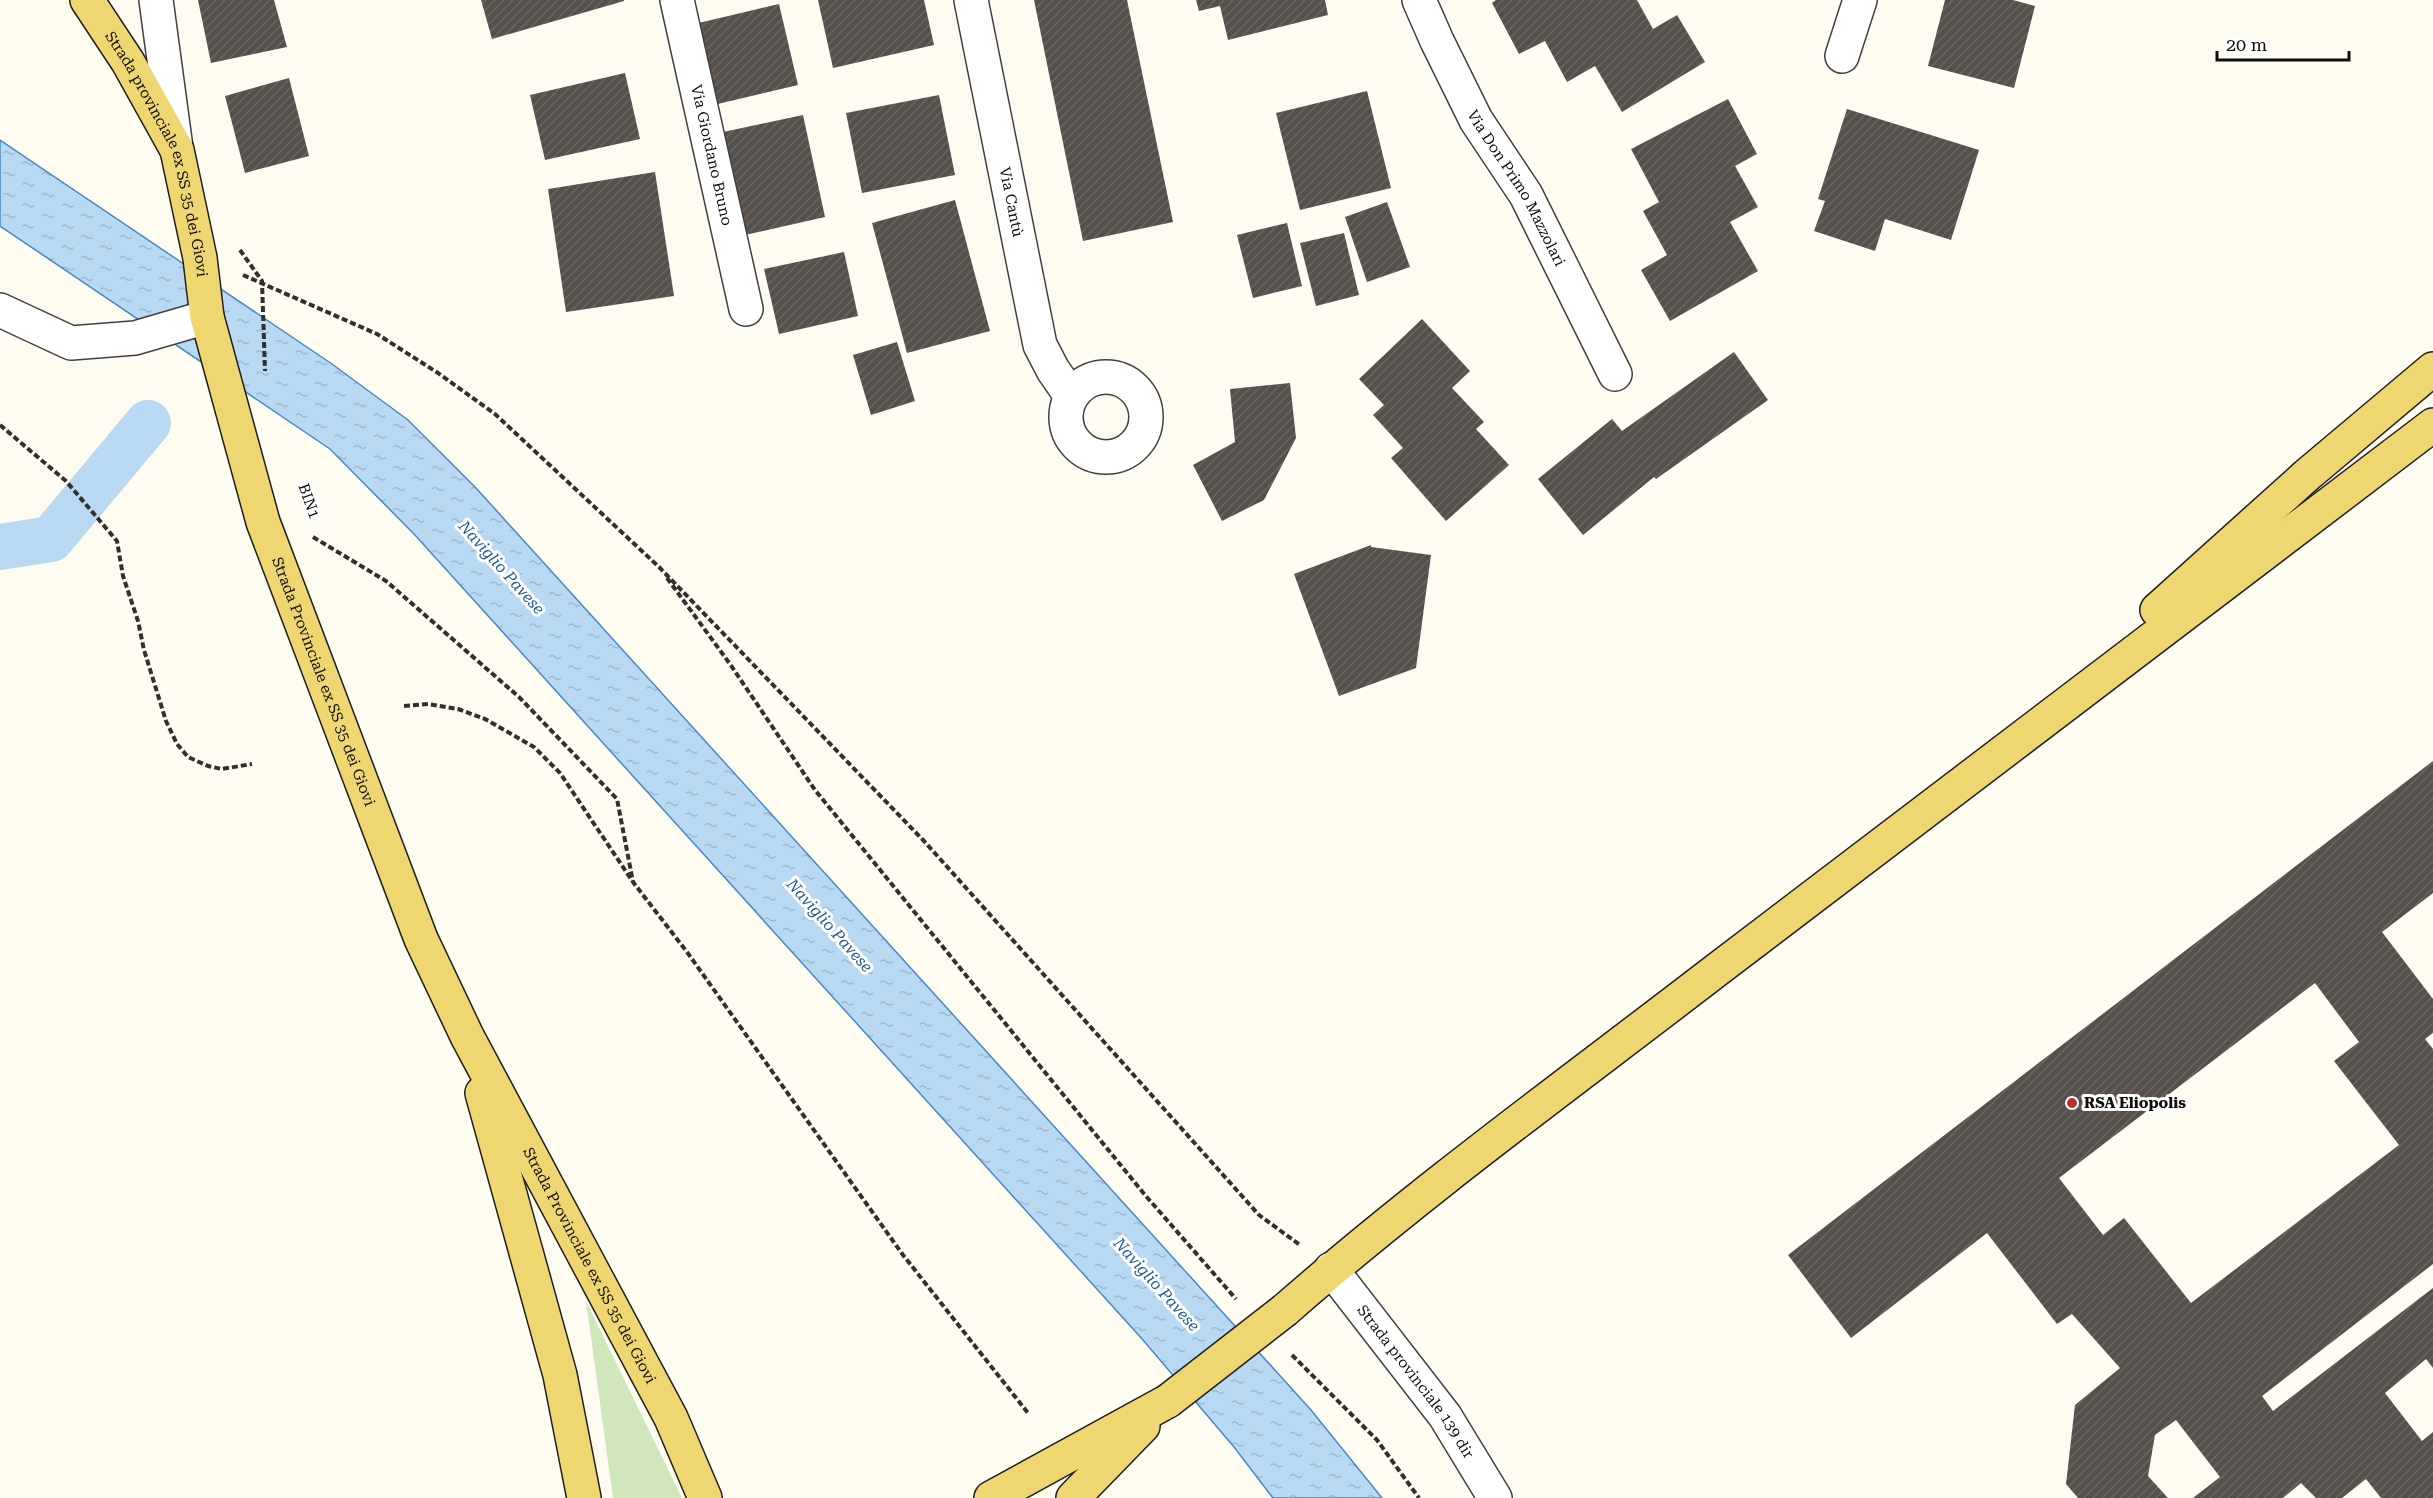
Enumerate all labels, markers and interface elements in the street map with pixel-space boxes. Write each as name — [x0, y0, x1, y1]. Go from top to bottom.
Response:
scale bar — [2217, 24, 2349, 62]
street label: Strada provinciale ex SS 35 dei Giovi — [101, 28, 211, 278]
text: 20 m — [2226, 34, 2267, 55]
street label: Via Giordano Bruno — [687, 83, 736, 227]
street label: Via Don Primo Mazzolari — [1463, 107, 1569, 269]
street label: Via Cantù — [996, 166, 1027, 239]
street label: BIN1 — [294, 481, 324, 521]
water label: Naviglio Pavese — [454, 516, 549, 618]
street label: Strada Provinciale ex SS 35 dei Giovi — [268, 554, 379, 809]
water label: Naviglio Pavese — [782, 874, 877, 976]
place label: RSA Eliopolis — [2084, 1094, 2186, 1112]
marker: RSA Eliopolis — [2065, 1096, 2079, 1110]
street label: Strada Provinciale ex SS 35 dei Giovi — [519, 1145, 660, 1387]
water label: Naviglio Pavese — [1109, 1233, 1204, 1335]
street label: Strada provinciale 139 dir — [1353, 1301, 1478, 1462]

